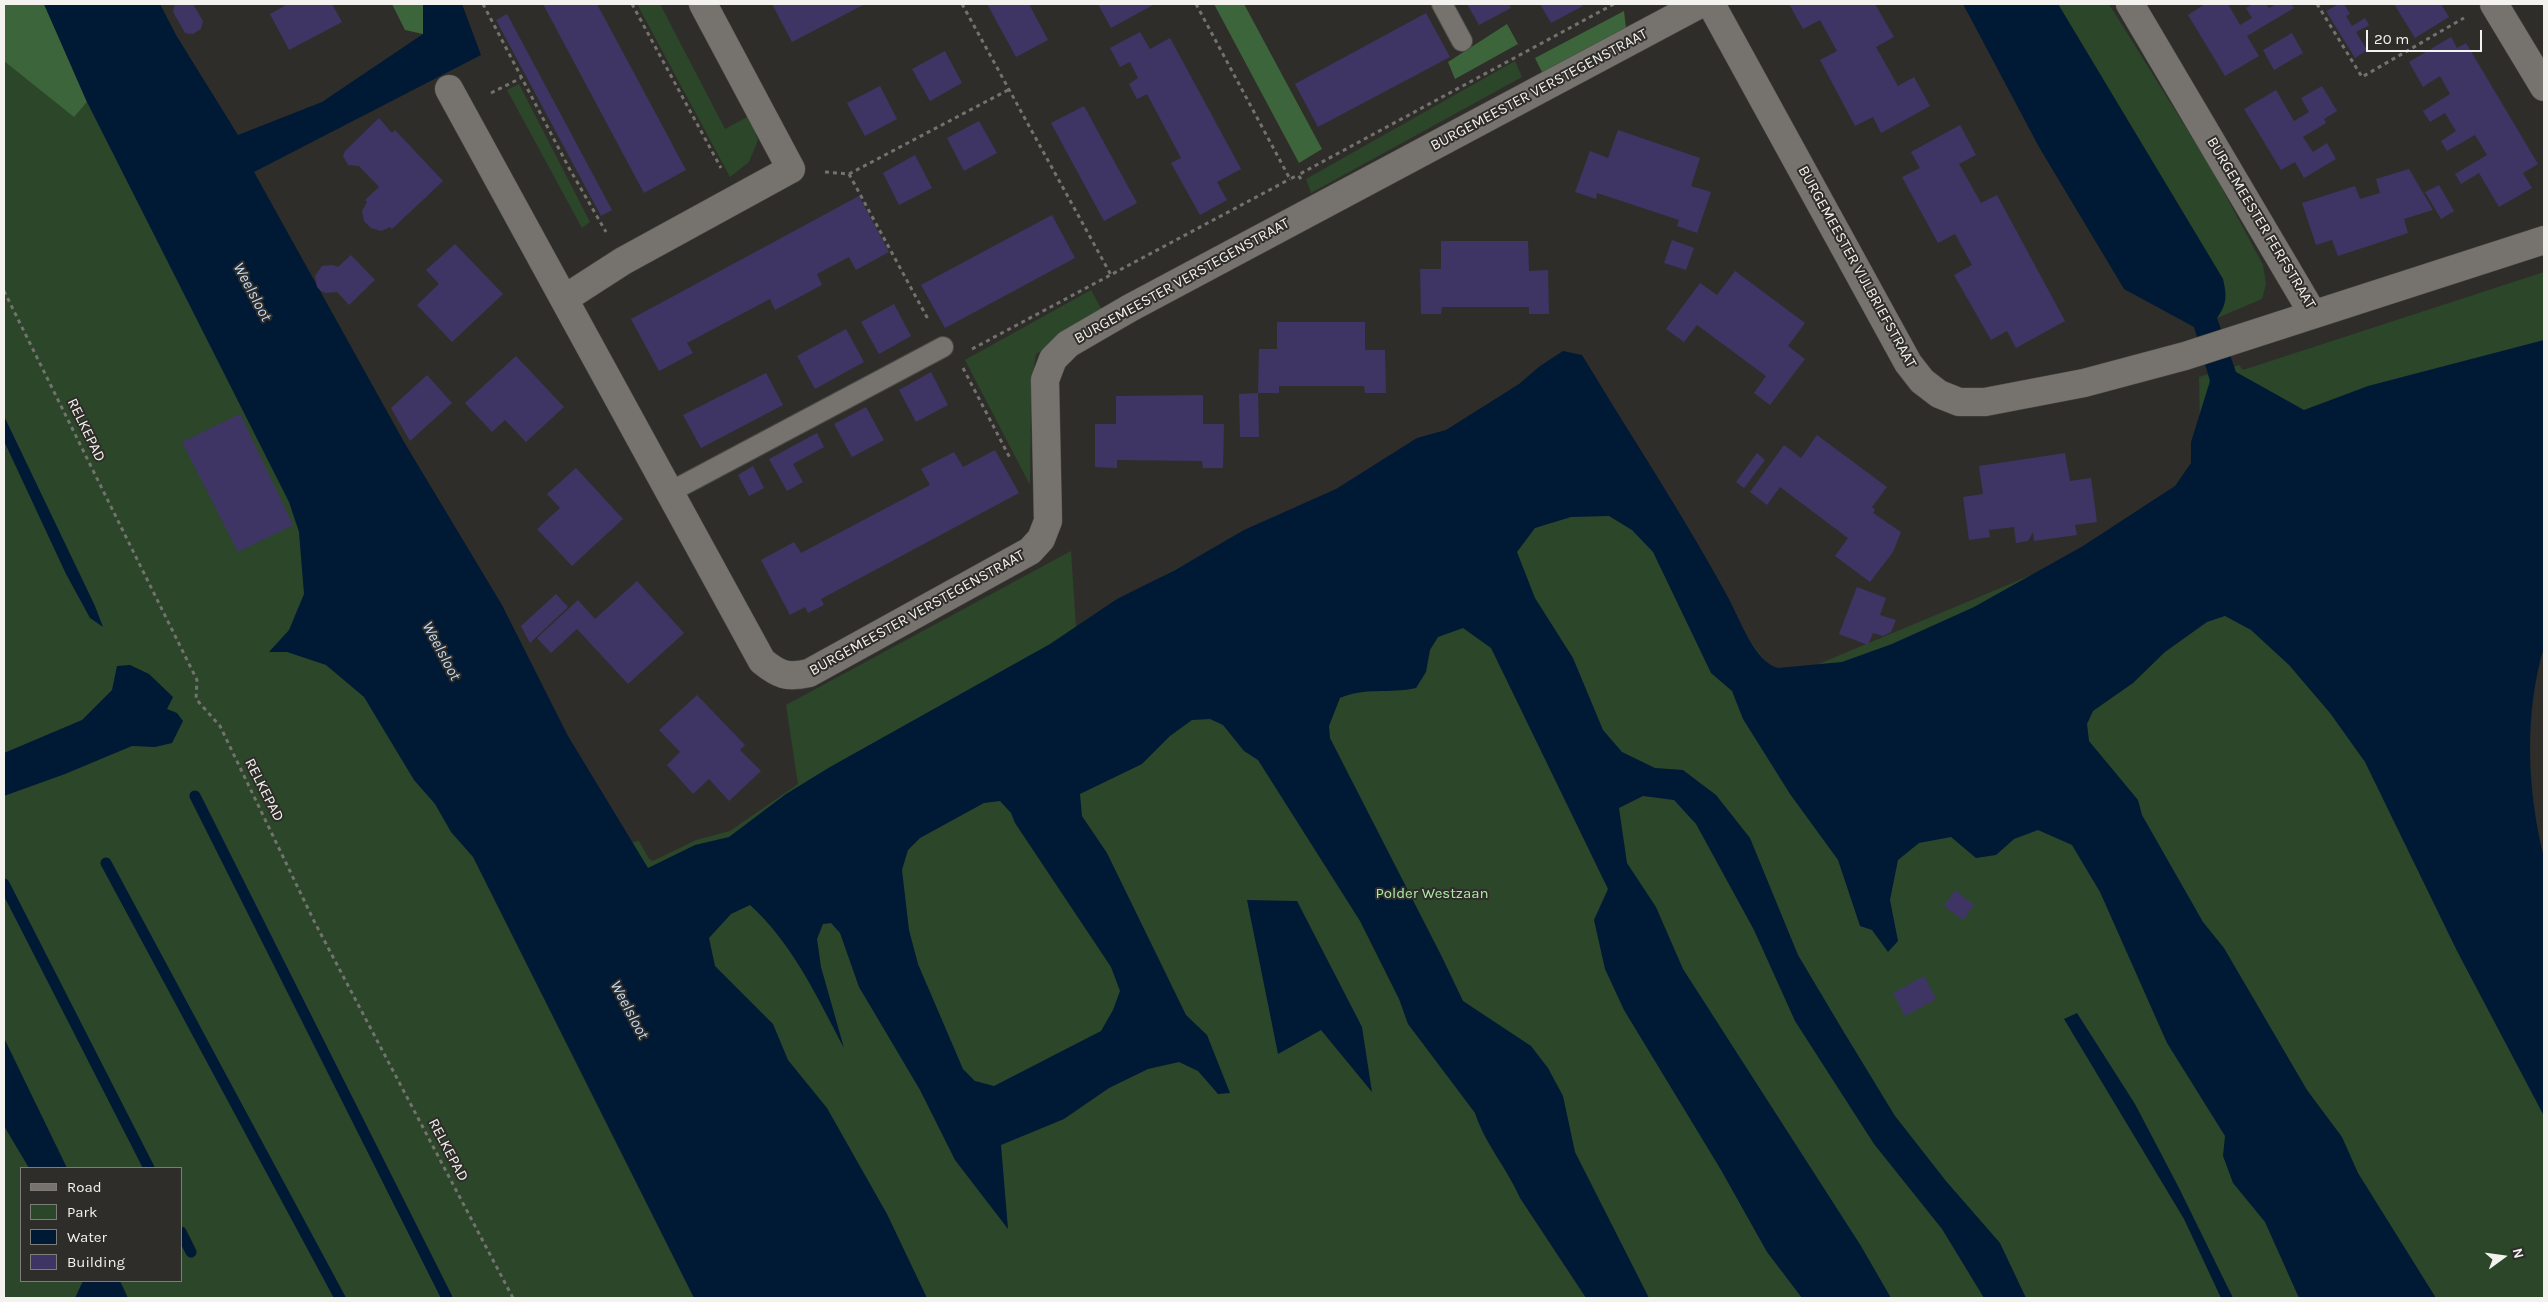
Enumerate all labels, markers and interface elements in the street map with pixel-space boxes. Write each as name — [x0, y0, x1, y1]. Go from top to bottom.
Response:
scale bar — [2368, 20, 2484, 52]
street label: BURGEMEESTER VERSTEGENSTRAAT — [1427, 25, 1651, 155]
text: 20 m — [2374, 30, 2409, 48]
street label: BURGEMEESTER FERFSTRAAT — [2203, 134, 2319, 312]
street label: BURGEMEESTER VIJLBRIEFSTRAAT — [1794, 163, 1920, 371]
street label: BURGEMEESTER VERSTEGENSTRAAT — [1071, 214, 1293, 348]
water label: Weelsloot — [229, 259, 275, 325]
street label: RELKEPAD — [63, 395, 109, 465]
street label: BURGEMEESTER VERSTEGENSTRAAT — [806, 546, 1028, 680]
water label: Weelsloot — [418, 618, 464, 684]
street label: RELKEPAD — [240, 755, 288, 825]
park label: Polder Westzaan — [1375, 885, 1489, 903]
water label: Weelsloot — [606, 977, 652, 1043]
street label: RELKEPAD — [424, 1116, 472, 1184]
legend — [20, 1167, 182, 1282]
text: Road — [67, 1178, 102, 1196]
text: Park — [67, 1203, 97, 1221]
text: Water — [67, 1228, 107, 1246]
north arrow — [2478, 1232, 2528, 1282]
text: N — [2509, 1246, 2528, 1260]
text: Building — [67, 1253, 125, 1271]

